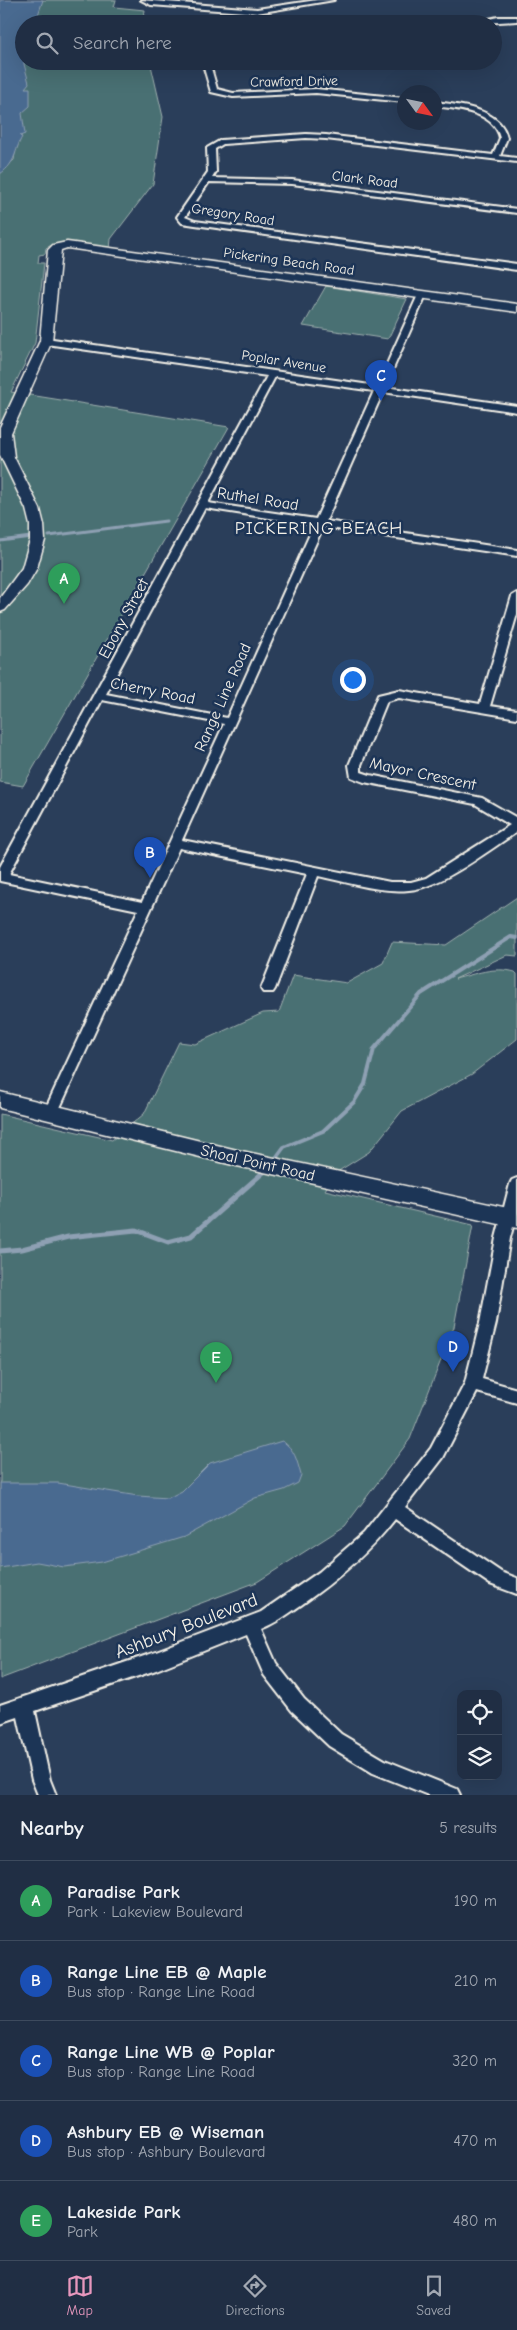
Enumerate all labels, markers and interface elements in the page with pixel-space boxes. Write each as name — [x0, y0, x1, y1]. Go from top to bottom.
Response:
search box — [15, 15, 502, 70]
icon: search — [33, 29, 61, 57]
text: Search here — [73, 32, 172, 54]
street label: Crawford Drive — [250, 72, 338, 91]
north arrow — [397, 85, 442, 130]
street label: Clark Road — [331, 167, 399, 192]
street label: Gregory Road — [190, 200, 276, 229]
street label: Pickering Beach Road — [222, 244, 355, 279]
street label: Poplar Avenue — [240, 346, 327, 377]
pin: C — [365, 360, 397, 401]
street label: Ruthel Road — [216, 484, 300, 514]
district label: PICKERING BEACH — [235, 518, 403, 539]
pin: A — [48, 563, 80, 604]
street label: Ebony Street — [95, 575, 153, 662]
street label: Range Line Road — [191, 640, 255, 754]
your location — [340, 667, 366, 693]
street label: Cherry Road — [109, 674, 197, 708]
street label: Mayor Crescent — [368, 754, 478, 794]
pin: B — [134, 837, 166, 878]
street label: Shoal Point Road — [199, 1141, 317, 1185]
pin: D — [437, 1331, 469, 1372]
pin: E — [200, 1342, 232, 1383]
street label: Ashbury Boulevard — [112, 1589, 261, 1663]
map controls — [457, 1690, 502, 1780]
button: locate — [457, 1690, 502, 1735]
button: layers — [457, 1735, 502, 1780]
text: Nearby — [20, 1816, 84, 1840]
text: 5 results — [439, 1819, 497, 1837]
text: Paradise Park — [67, 1881, 180, 1903]
text: A — [32, 1892, 40, 1910]
text: 190 m — [454, 1892, 497, 1910]
text: Park · Lakeview Boulevard — [67, 1903, 243, 1921]
text: Range Line EB @ Maple — [67, 1961, 267, 1983]
text: B — [31, 1972, 41, 1990]
text: 210 m — [454, 1972, 497, 1990]
text: Bus stop · Range Line Road — [67, 1983, 255, 2001]
text: Range Line WB @ Poplar — [67, 2041, 275, 2063]
text: C — [31, 2052, 41, 2070]
text: 320 m — [452, 2052, 497, 2070]
text: Bus stop · Range Line Road — [67, 2063, 255, 2081]
text: Ashbury EB @ Wiseman — [67, 2121, 264, 2143]
text: D — [31, 2132, 41, 2150]
text: 470 m — [453, 2132, 497, 2150]
text: Bus stop · Ashbury Boulevard — [67, 2143, 266, 2161]
text: Lakeside Park — [67, 2201, 180, 2223]
text: E — [31, 2212, 41, 2230]
text: 480 m — [453, 2212, 497, 2230]
text: Park — [67, 2223, 98, 2241]
tab: Map — [66, 2272, 94, 2319]
tab: Directions — [225, 2272, 285, 2319]
tab: Saved — [416, 2272, 451, 2319]

